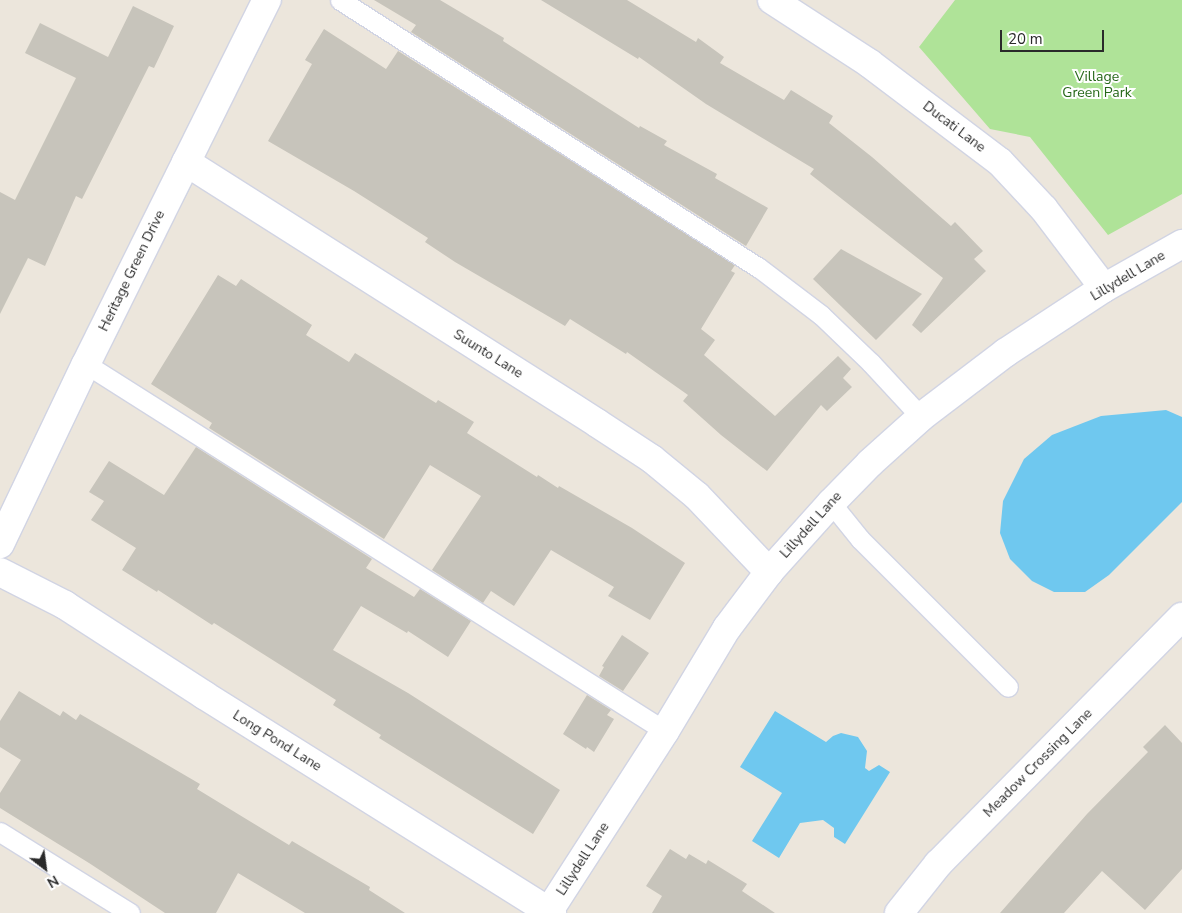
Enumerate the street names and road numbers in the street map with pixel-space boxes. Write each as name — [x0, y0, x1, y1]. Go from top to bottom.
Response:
street label: Ducati Lane — [919, 98, 989, 156]
street label: Heritage Green Drive — [95, 208, 169, 334]
street label: Lillydell Lane — [1088, 247, 1168, 305]
street label: Suunto Lane — [450, 326, 526, 382]
street label: Lillydell Lane — [777, 488, 845, 562]
street label: Meadow Crossing Lane — [980, 705, 1096, 821]
street label: Long Pond Lane — [229, 707, 325, 775]
street label: Lillydell Lane — [553, 819, 613, 899]

